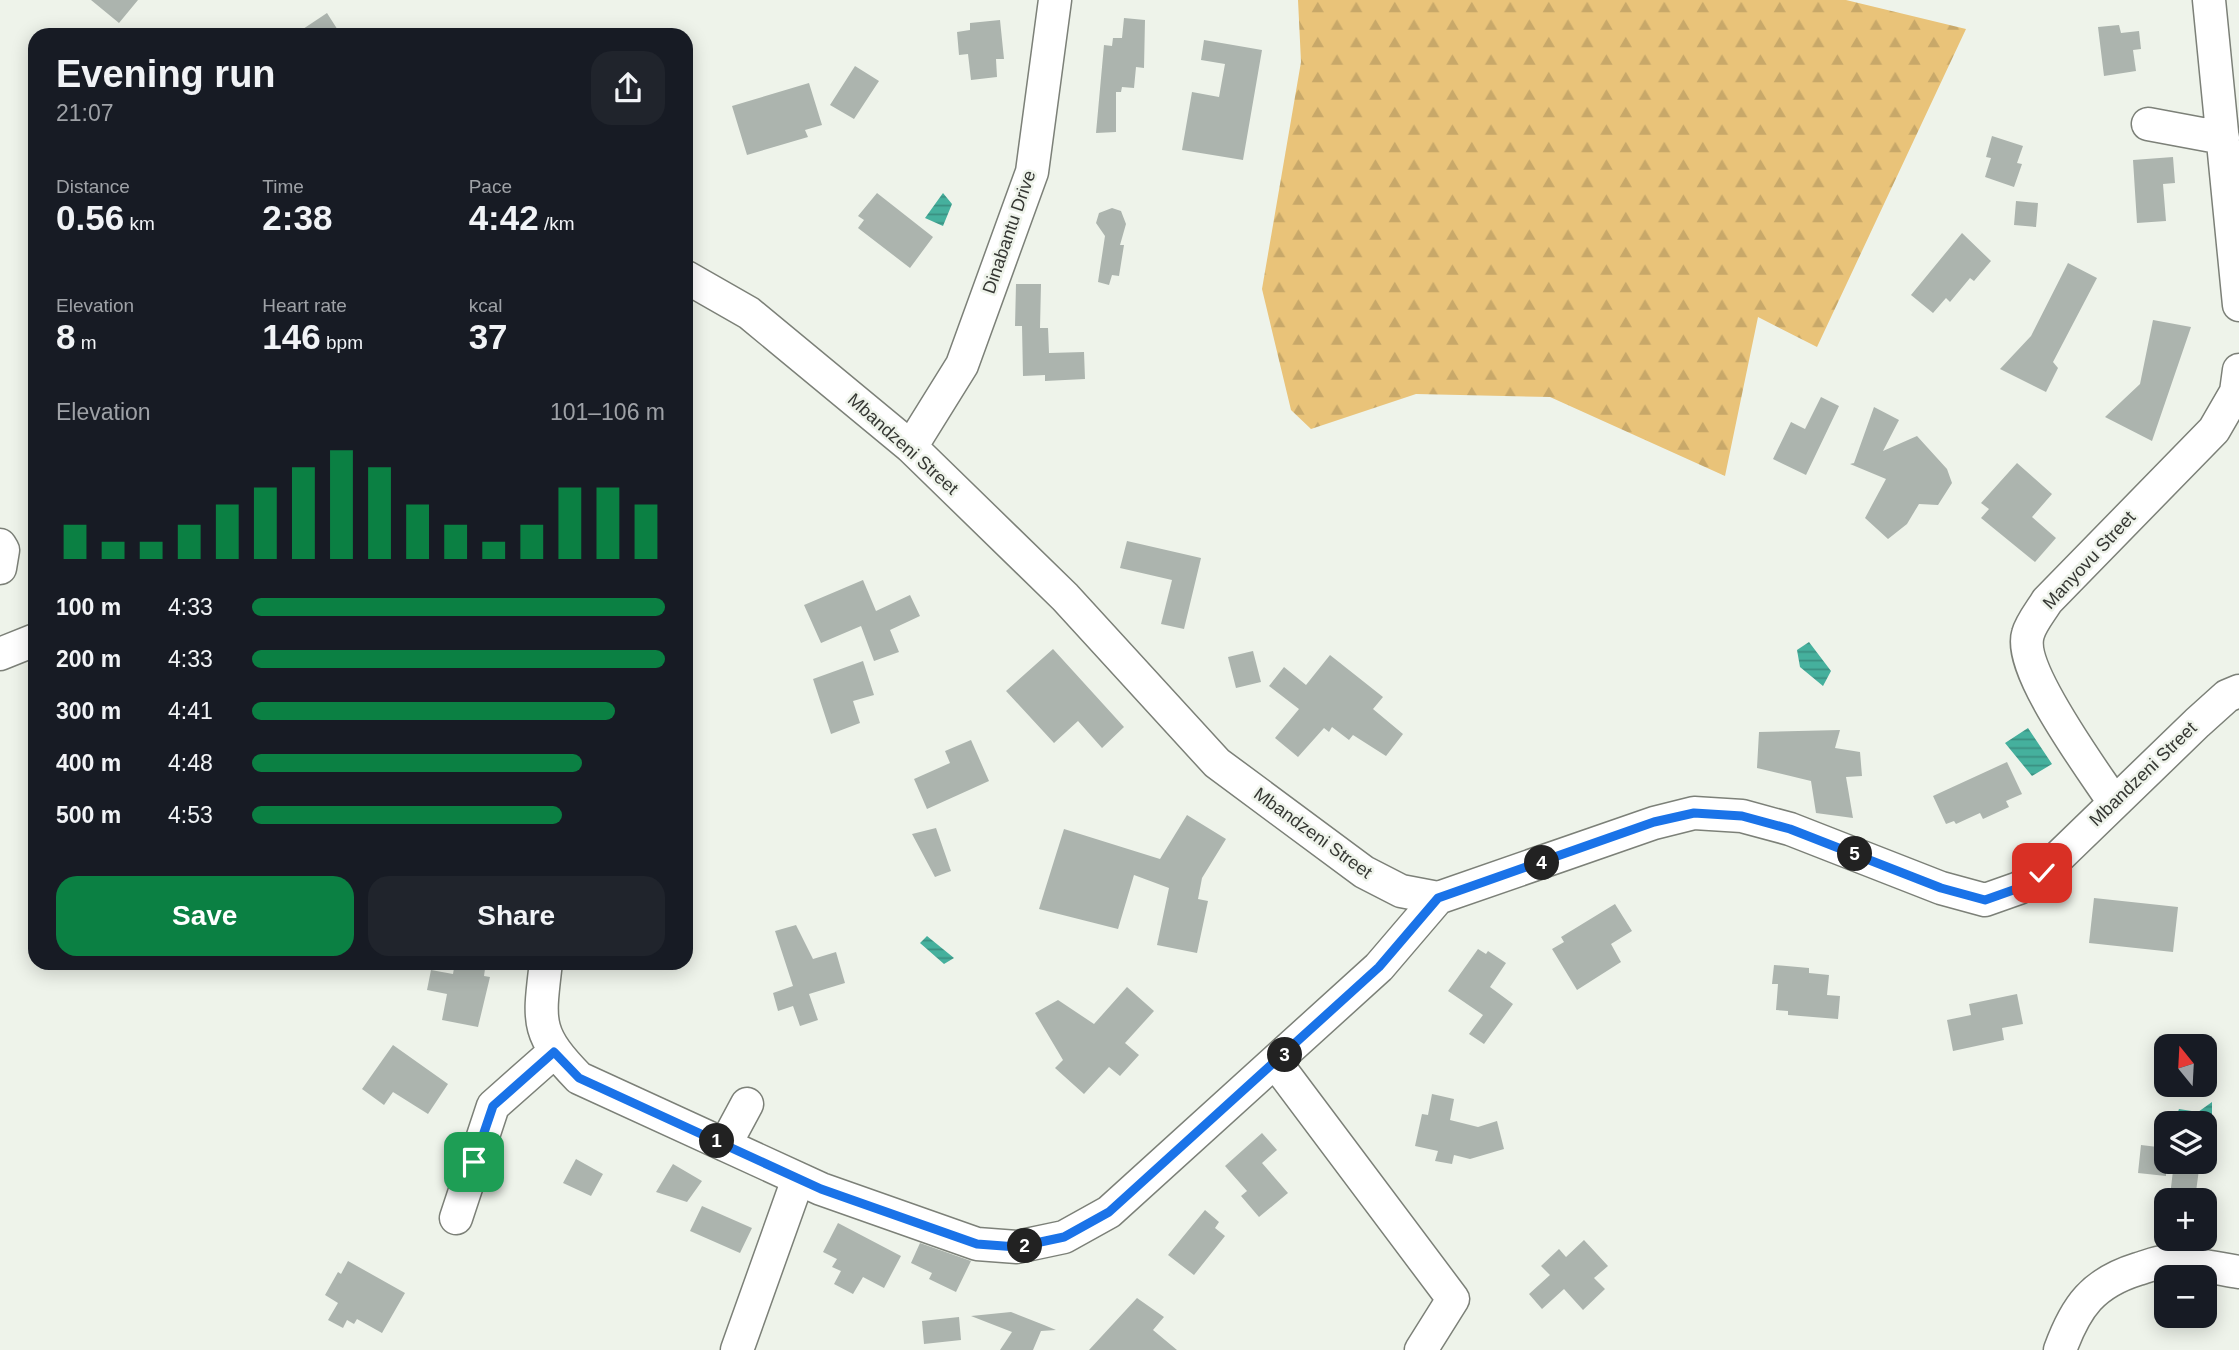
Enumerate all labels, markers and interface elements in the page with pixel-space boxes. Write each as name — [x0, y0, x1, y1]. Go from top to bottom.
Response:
button: share — [591, 51, 665, 125]
text: Evening run — [56, 53, 276, 95]
text: 21:07 — [56, 100, 114, 126]
street label: Dinabantu Drive — [979, 168, 1039, 296]
text: Distance — [56, 176, 130, 197]
text: Time — [262, 176, 304, 197]
text: Pace — [469, 176, 512, 197]
text: 0.56 — [56, 198, 124, 237]
text: 2:38 — [262, 198, 332, 237]
text: 4:42 — [469, 198, 539, 237]
text: km — [124, 213, 155, 234]
text: /km — [539, 213, 575, 234]
text: Elevation — [56, 295, 134, 316]
text: Heart rate — [262, 295, 347, 316]
text: kcal — [469, 295, 502, 316]
text: 8 — [56, 317, 75, 356]
text: 146 — [262, 317, 321, 356]
text: 37 — [469, 317, 508, 356]
text: m — [75, 332, 97, 353]
text: bpm — [321, 332, 363, 353]
street label: Mbandzeni Street — [844, 389, 962, 499]
text: Elevation — [56, 399, 151, 425]
text: 101–106 m — [550, 399, 665, 425]
street label: Manyovu Street — [2039, 507, 2139, 613]
text: 100 m — [56, 594, 121, 620]
text: 4:33 — [168, 594, 213, 620]
text: 200 m — [56, 646, 121, 672]
text: 4:33 — [168, 646, 213, 672]
text: 300 m — [56, 698, 121, 724]
text: 4:41 — [168, 698, 213, 724]
street label: Mbandzeni Street — [2085, 718, 2201, 830]
text: 400 m — [56, 750, 121, 776]
text: 4:48 — [168, 750, 213, 776]
street label: Mbandzeni Street — [1250, 783, 1376, 883]
text: 500 m — [56, 802, 121, 828]
text: 4:53 — [168, 802, 213, 828]
pin: 5 — [1838, 836, 1872, 872]
text: 5 — [1849, 843, 1860, 864]
pin — [2012, 843, 2072, 903]
pin: 4 — [1524, 846, 1560, 880]
text: 4 — [1536, 852, 1547, 873]
icon: check — [2023, 854, 2061, 892]
button: Save — [56, 876, 354, 956]
button: Share — [368, 876, 665, 956]
north arrow — [2154, 1034, 2217, 1097]
map controls — [2154, 1034, 2217, 1328]
pin: 3 — [1268, 1038, 1302, 1072]
text: 3 — [1279, 1044, 1290, 1065]
button: layers — [2154, 1111, 2217, 1174]
pin: 1 — [700, 1124, 734, 1158]
text: 1 — [711, 1130, 722, 1151]
pin — [444, 1132, 504, 1192]
icon: arrive — [455, 1143, 493, 1181]
button: + — [2154, 1188, 2217, 1251]
pin: 2 — [1007, 1228, 1042, 1264]
text: 2 — [1019, 1235, 1030, 1256]
button: − — [2154, 1265, 2217, 1328]

